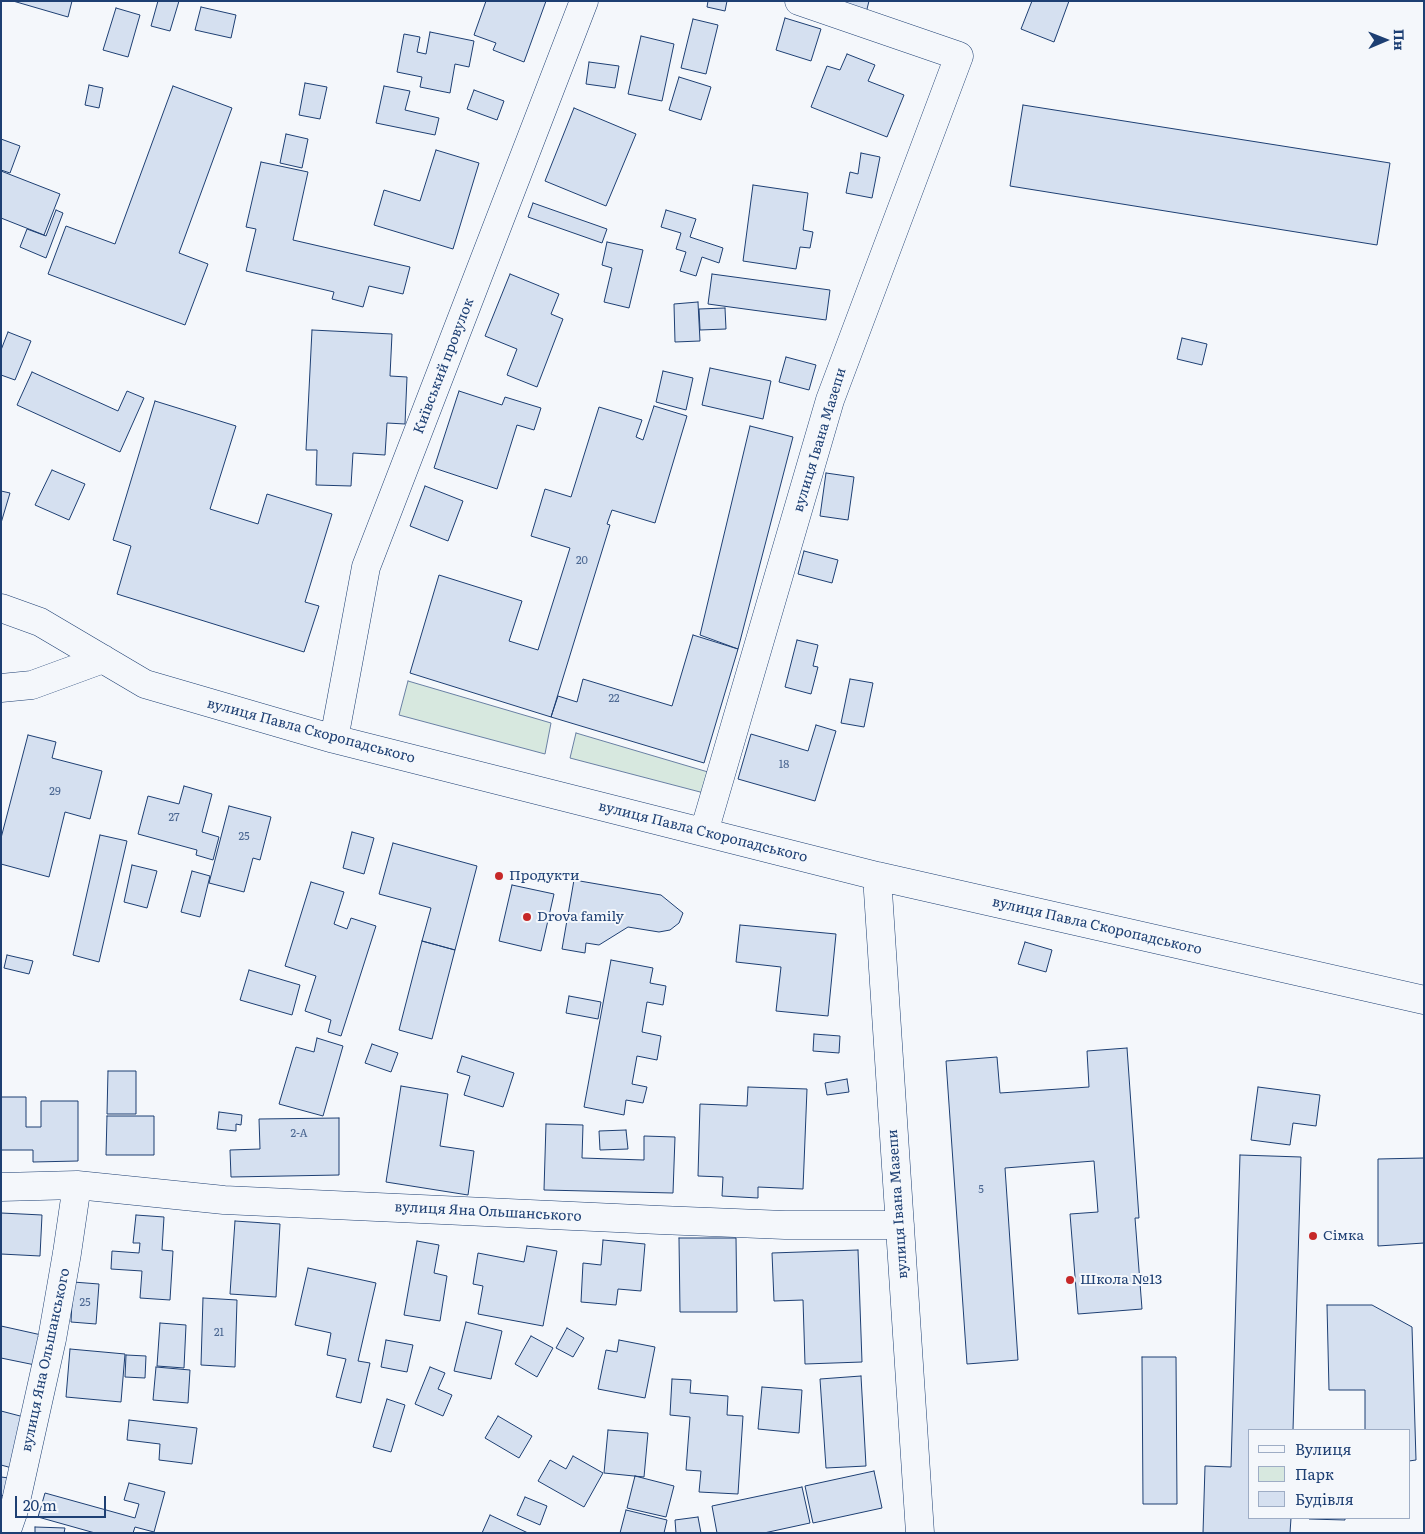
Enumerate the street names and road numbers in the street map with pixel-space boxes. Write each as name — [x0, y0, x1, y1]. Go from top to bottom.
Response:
street label: Київський провулок — [410, 296, 478, 436]
street label: вулиця Івана Мазепи — [790, 366, 850, 514]
street label: вулиця Павла Скоропадського — [205, 695, 417, 767]
street label: вулиця Павла Скоропадського — [597, 798, 809, 866]
street label: вулиця Павла Скоропадського — [990, 894, 1204, 958]
street label: вулиця Івана Мазепи — [884, 1129, 912, 1279]
street label: вулиця Яна Ольшанського — [394, 1199, 582, 1225]
street label: вулиця Яна Ольшанського — [18, 1267, 74, 1453]

